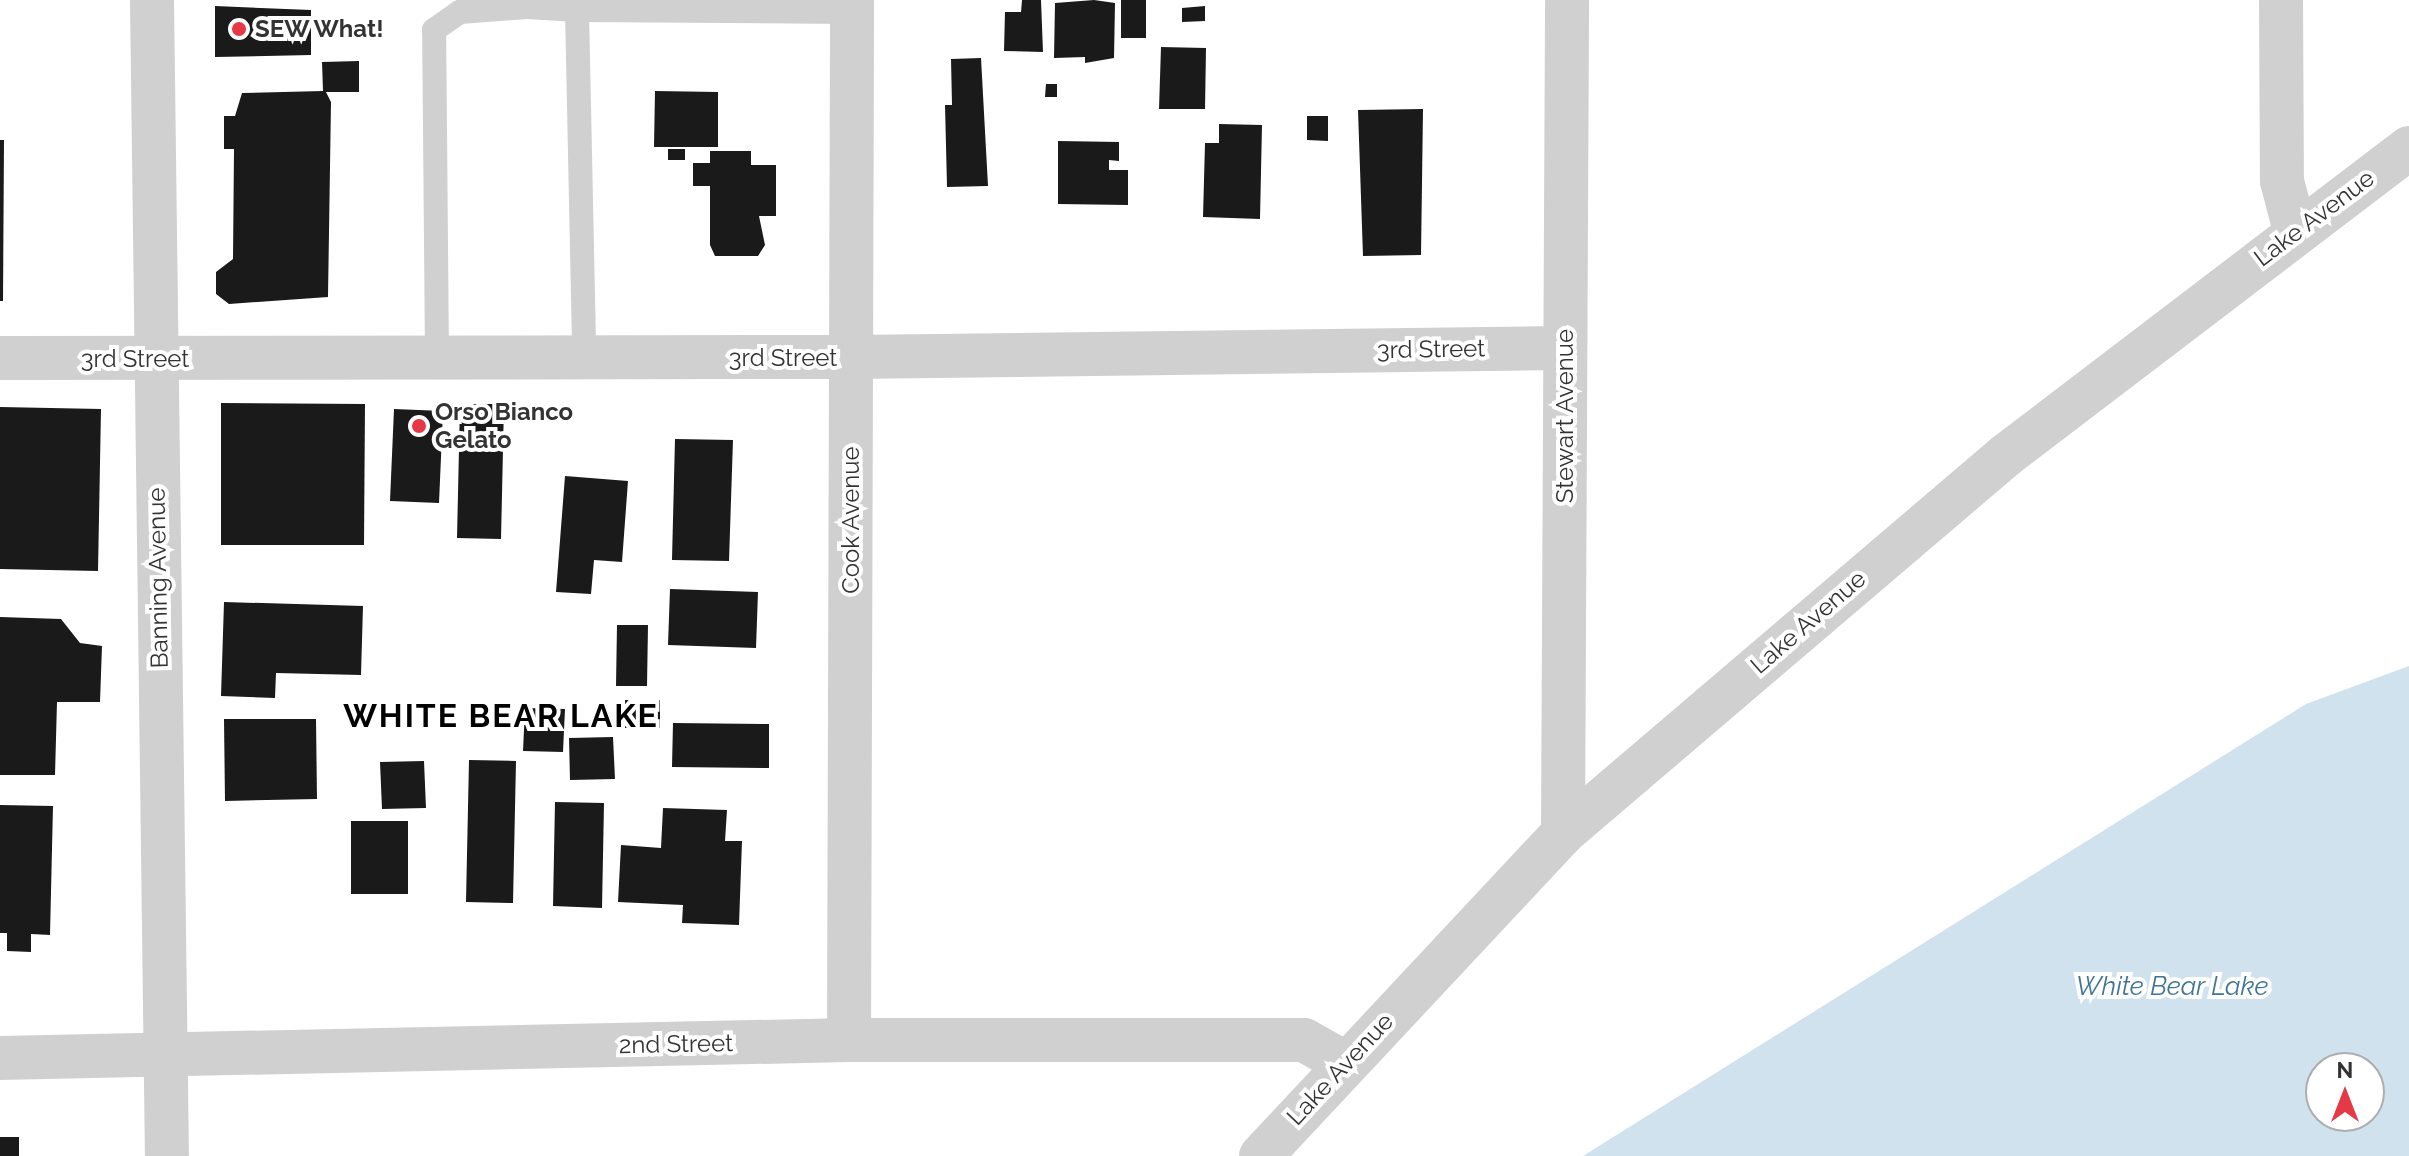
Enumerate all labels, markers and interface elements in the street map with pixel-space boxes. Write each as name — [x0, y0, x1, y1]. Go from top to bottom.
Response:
place label: SEW What! — [255, 15, 385, 43]
marker: SEW What! — [230, 20, 248, 38]
street label: Lake Avenue — [2248, 163, 2380, 273]
street label: Stewart Avenue — [1551, 328, 1579, 504]
street label: 3rd Street — [1377, 334, 1485, 364]
street label: 3rd Street — [729, 344, 837, 372]
street label: 3rd Street — [81, 345, 189, 373]
place label: Orso Bianco Gelato — [435, 398, 573, 454]
marker: Orso Bianco Gelato — [410, 417, 428, 435]
street label: Cook Avenue — [837, 446, 865, 594]
street label: Banning Avenue — [142, 487, 174, 669]
street label: Lake Avenue — [1744, 564, 1872, 680]
district label: WHITE BEAR LAKE — [343, 697, 659, 735]
water label: White Bear Lake — [2075, 971, 2269, 1003]
street label: Lake Avenue — [1281, 1007, 1399, 1131]
street label: 2nd Street — [619, 1029, 733, 1059]
north arrow — [2305, 1052, 2385, 1132]
text: N — [2337, 1057, 2353, 1083]

